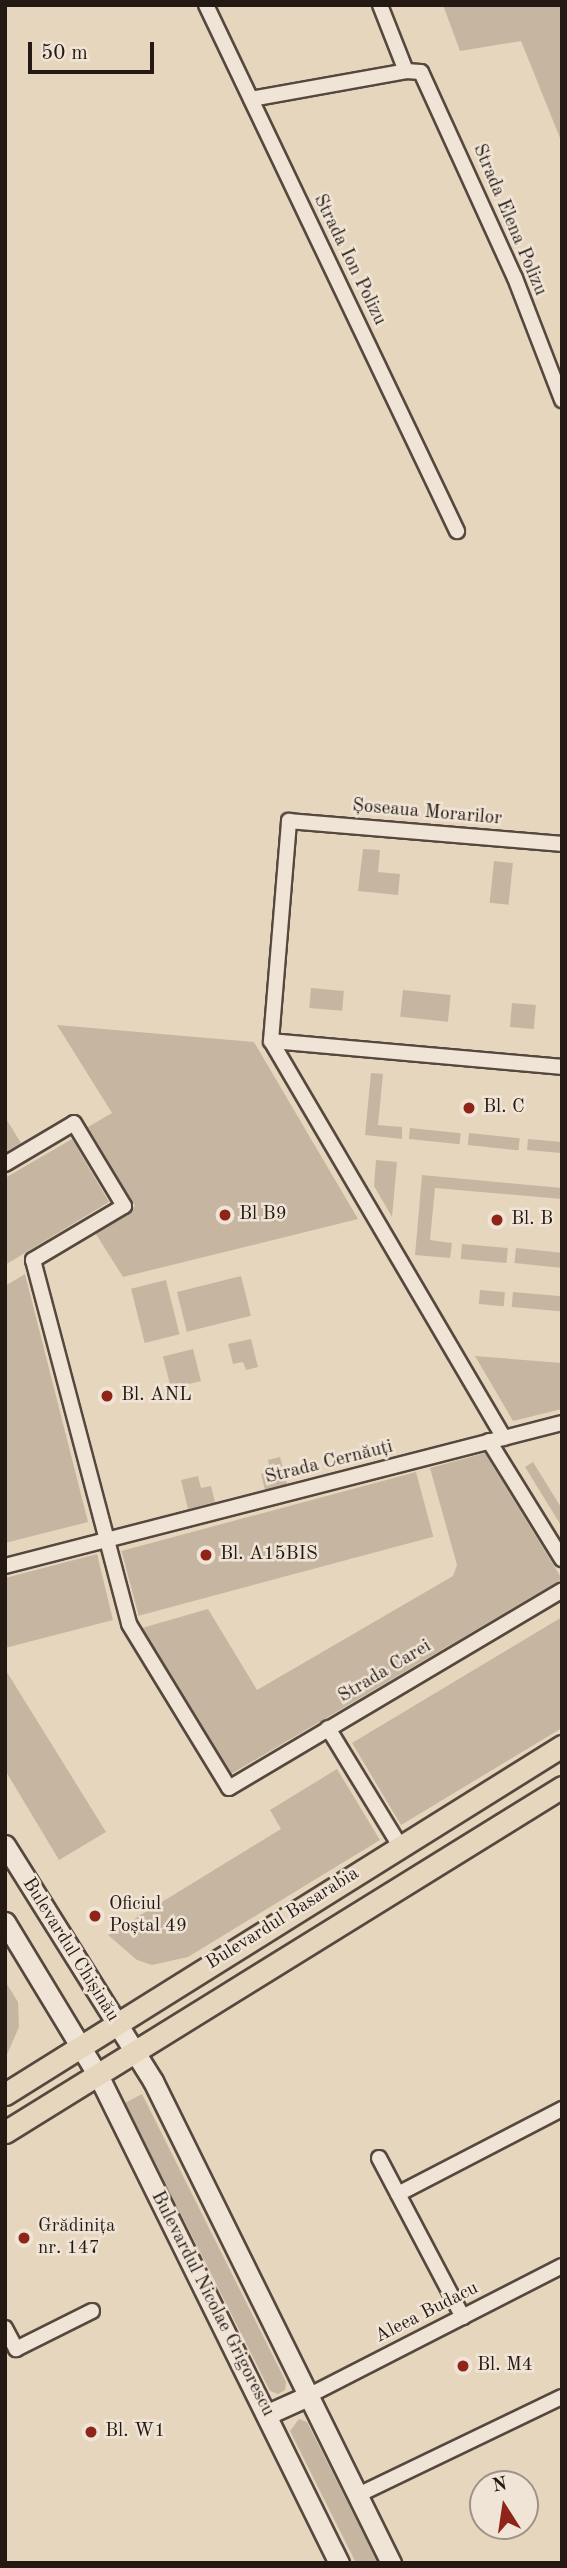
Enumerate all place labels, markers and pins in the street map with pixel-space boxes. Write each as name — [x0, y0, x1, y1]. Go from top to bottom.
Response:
place label: Bl. C — [483, 1097, 525, 1119]
marker: Bl. C — [461, 1100, 477, 1116]
place label: Bl B9 — [239, 1204, 287, 1226]
marker: Bl B9 — [217, 1207, 233, 1223]
place label: Bl. B — [511, 1209, 553, 1231]
marker: Bl. B — [489, 1212, 505, 1228]
place label: Bl. ANL — [121, 1385, 192, 1407]
marker: Bl. ANL — [99, 1388, 115, 1404]
place label: Bl. A15BIS — [220, 1544, 318, 1566]
marker: Bl. A15BIS — [198, 1547, 214, 1563]
place label: Oficiul Poștal 49 — [109, 1894, 187, 1938]
marker: Oficiul Poștal 49 — [87, 1908, 103, 1924]
place label: Grădinița nr. 147 — [38, 2216, 115, 2260]
marker: Grădinița nr. 147 — [16, 2230, 32, 2246]
place label: Bl. M4 — [477, 2355, 533, 2377]
marker: Bl. M4 — [455, 2358, 471, 2374]
place label: Bl. W1 — [105, 2421, 165, 2443]
marker: Bl. W1 — [83, 2424, 99, 2440]

